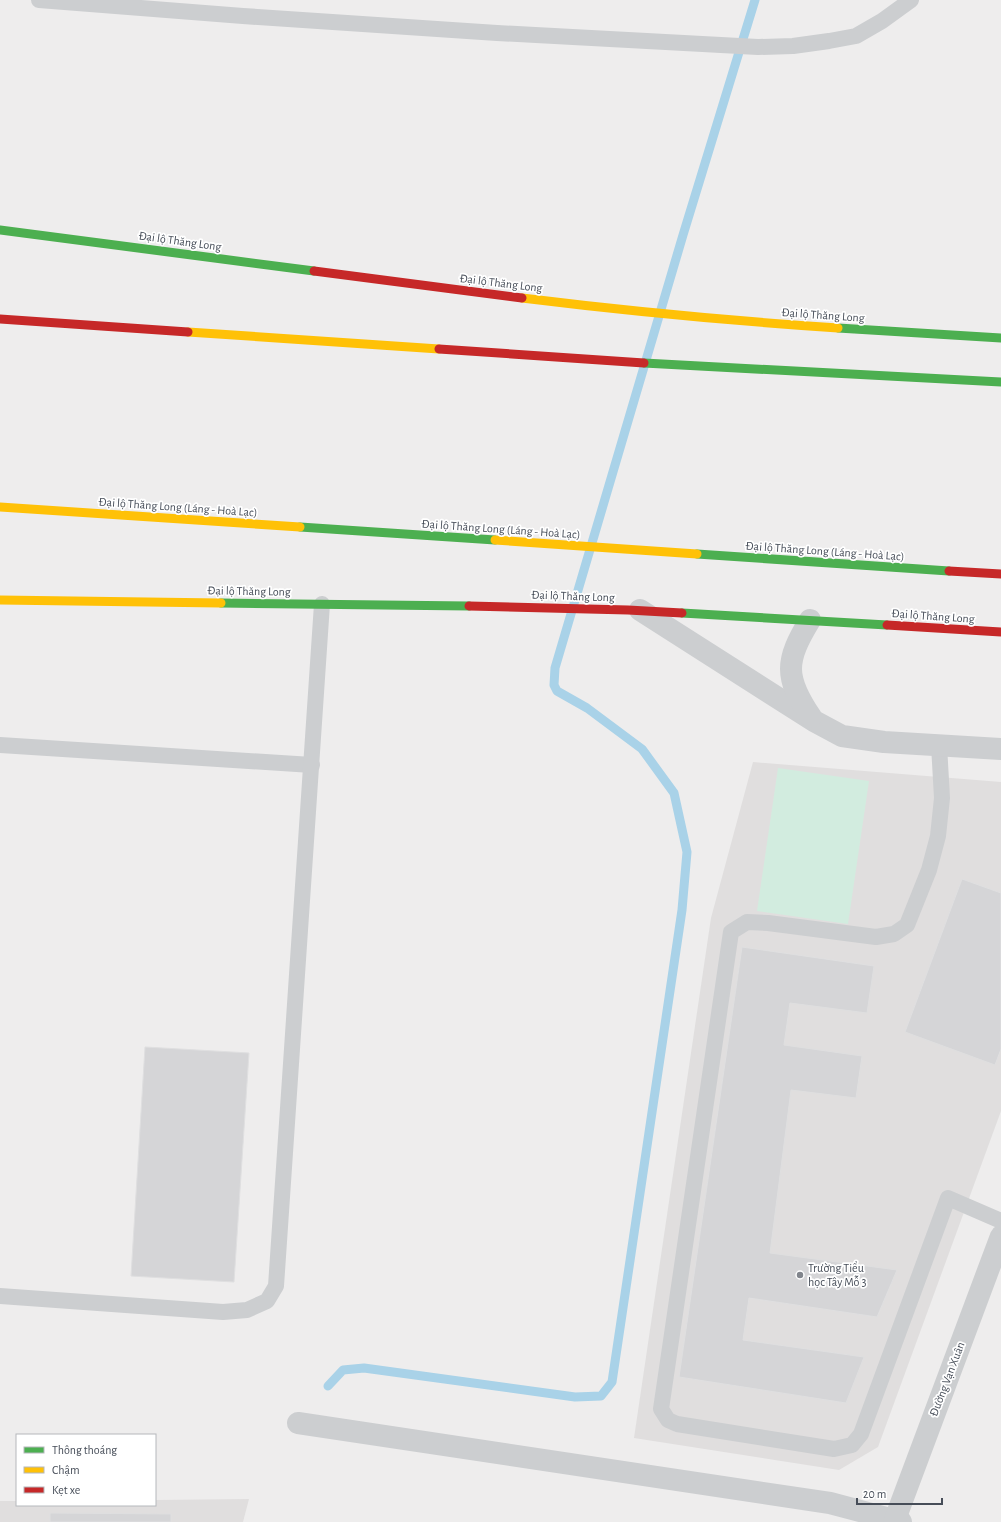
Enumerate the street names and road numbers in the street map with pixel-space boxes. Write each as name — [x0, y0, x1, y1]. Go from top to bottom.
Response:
street label: Đại lộ Thăng Long — [138, 229, 222, 253]
street label: Đại lộ Thăng Long — [459, 272, 543, 294]
street label: Đại lộ Thăng Long — [781, 306, 865, 324]
street label: Đại lộ Thăng Long (Láng - Hoà Lạc) — [98, 495, 258, 519]
street label: Đại lộ Thăng Long (Láng - Hoà Lạc) — [421, 517, 581, 541]
street label: Đại lộ Thăng Long (Láng - Hoà Lạc) — [745, 539, 905, 563]
street label: Đại lộ Thăng Long — [207, 584, 291, 598]
street label: Đại lộ Thăng Long — [531, 589, 615, 603]
street label: Đại lộ Thăng Long — [891, 607, 975, 625]
street label: Đường Vạn Xuân — [927, 1340, 967, 1418]

